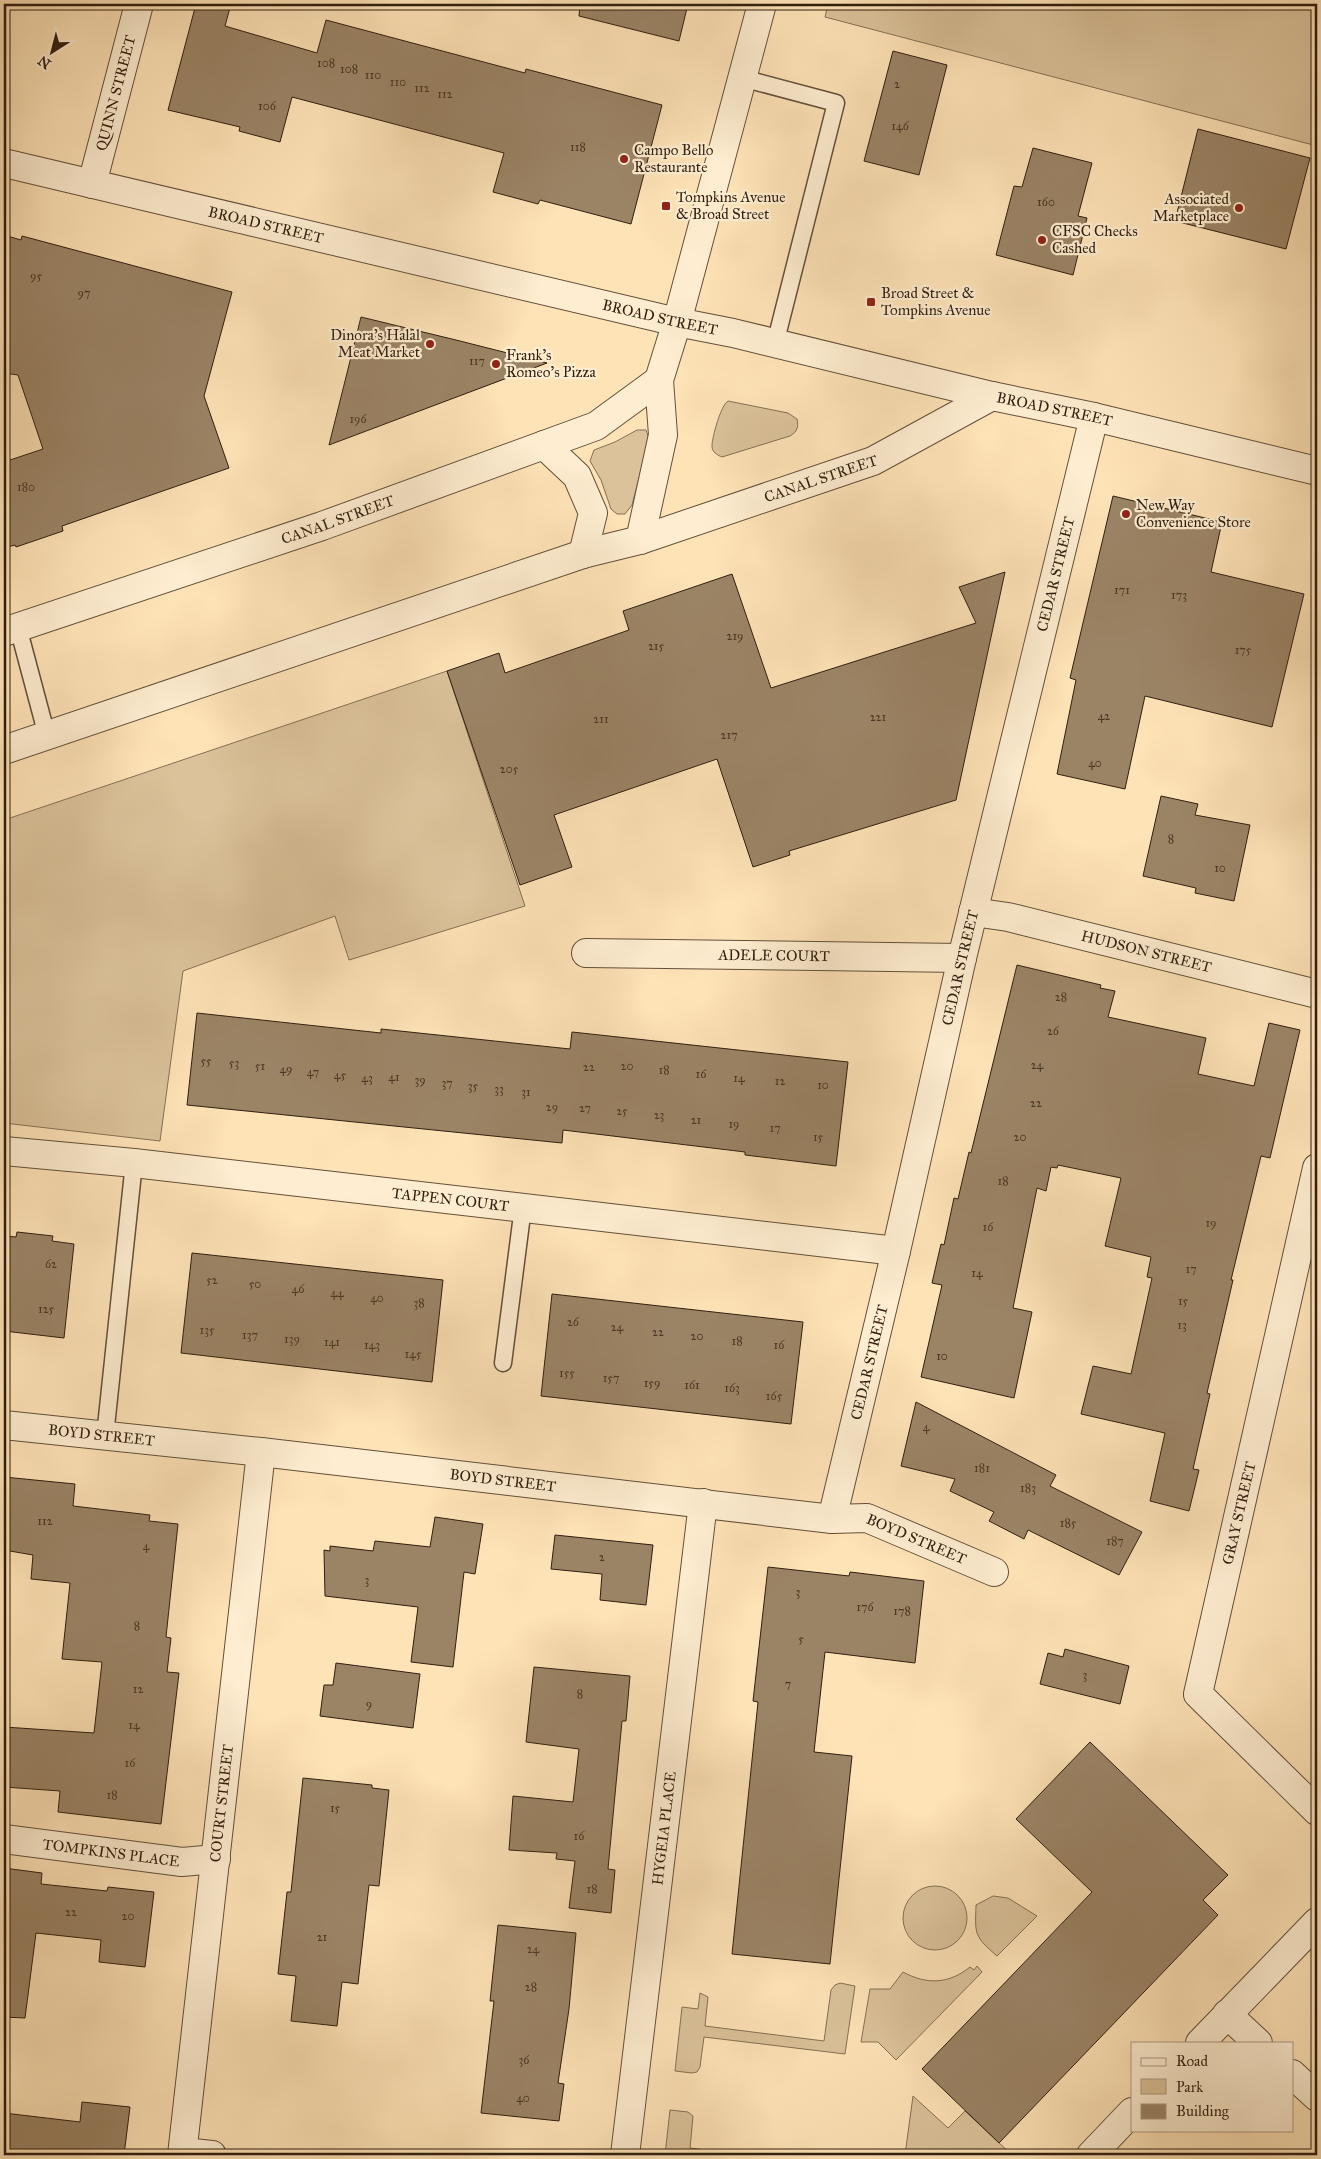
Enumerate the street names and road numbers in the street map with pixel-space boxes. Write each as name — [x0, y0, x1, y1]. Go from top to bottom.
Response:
street label: QUINN STREET — [92, 33, 139, 153]
street label: BROAD STREET — [206, 203, 325, 247]
street label: BROAD STREET — [601, 296, 719, 339]
street label: BROAD STREET — [995, 388, 1114, 430]
street label: CANAL STREET — [762, 451, 880, 506]
street label: CANAL STREET — [279, 491, 397, 548]
street label: CEDAR STREET — [1033, 515, 1078, 633]
street label: CEDAR STREET — [938, 908, 982, 1027]
street label: HUDSON STREET — [1079, 927, 1214, 976]
street label: ADELE COURT — [717, 946, 830, 965]
street label: TAPPEN COURT — [391, 1184, 510, 1215]
street label: CEDAR STREET — [847, 1303, 892, 1422]
street label: BOYD STREET — [47, 1421, 156, 1450]
street label: GRAY STREET — [1218, 1460, 1260, 1566]
street label: BOYD STREET — [449, 1465, 557, 1496]
street label: BOYD STREET — [864, 1510, 969, 1568]
street label: COURT STREET — [206, 1743, 237, 1863]
street label: HYGEIA PLACE — [648, 1770, 680, 1886]
street label: TOMPKINS PLACE — [41, 1835, 181, 1871]

